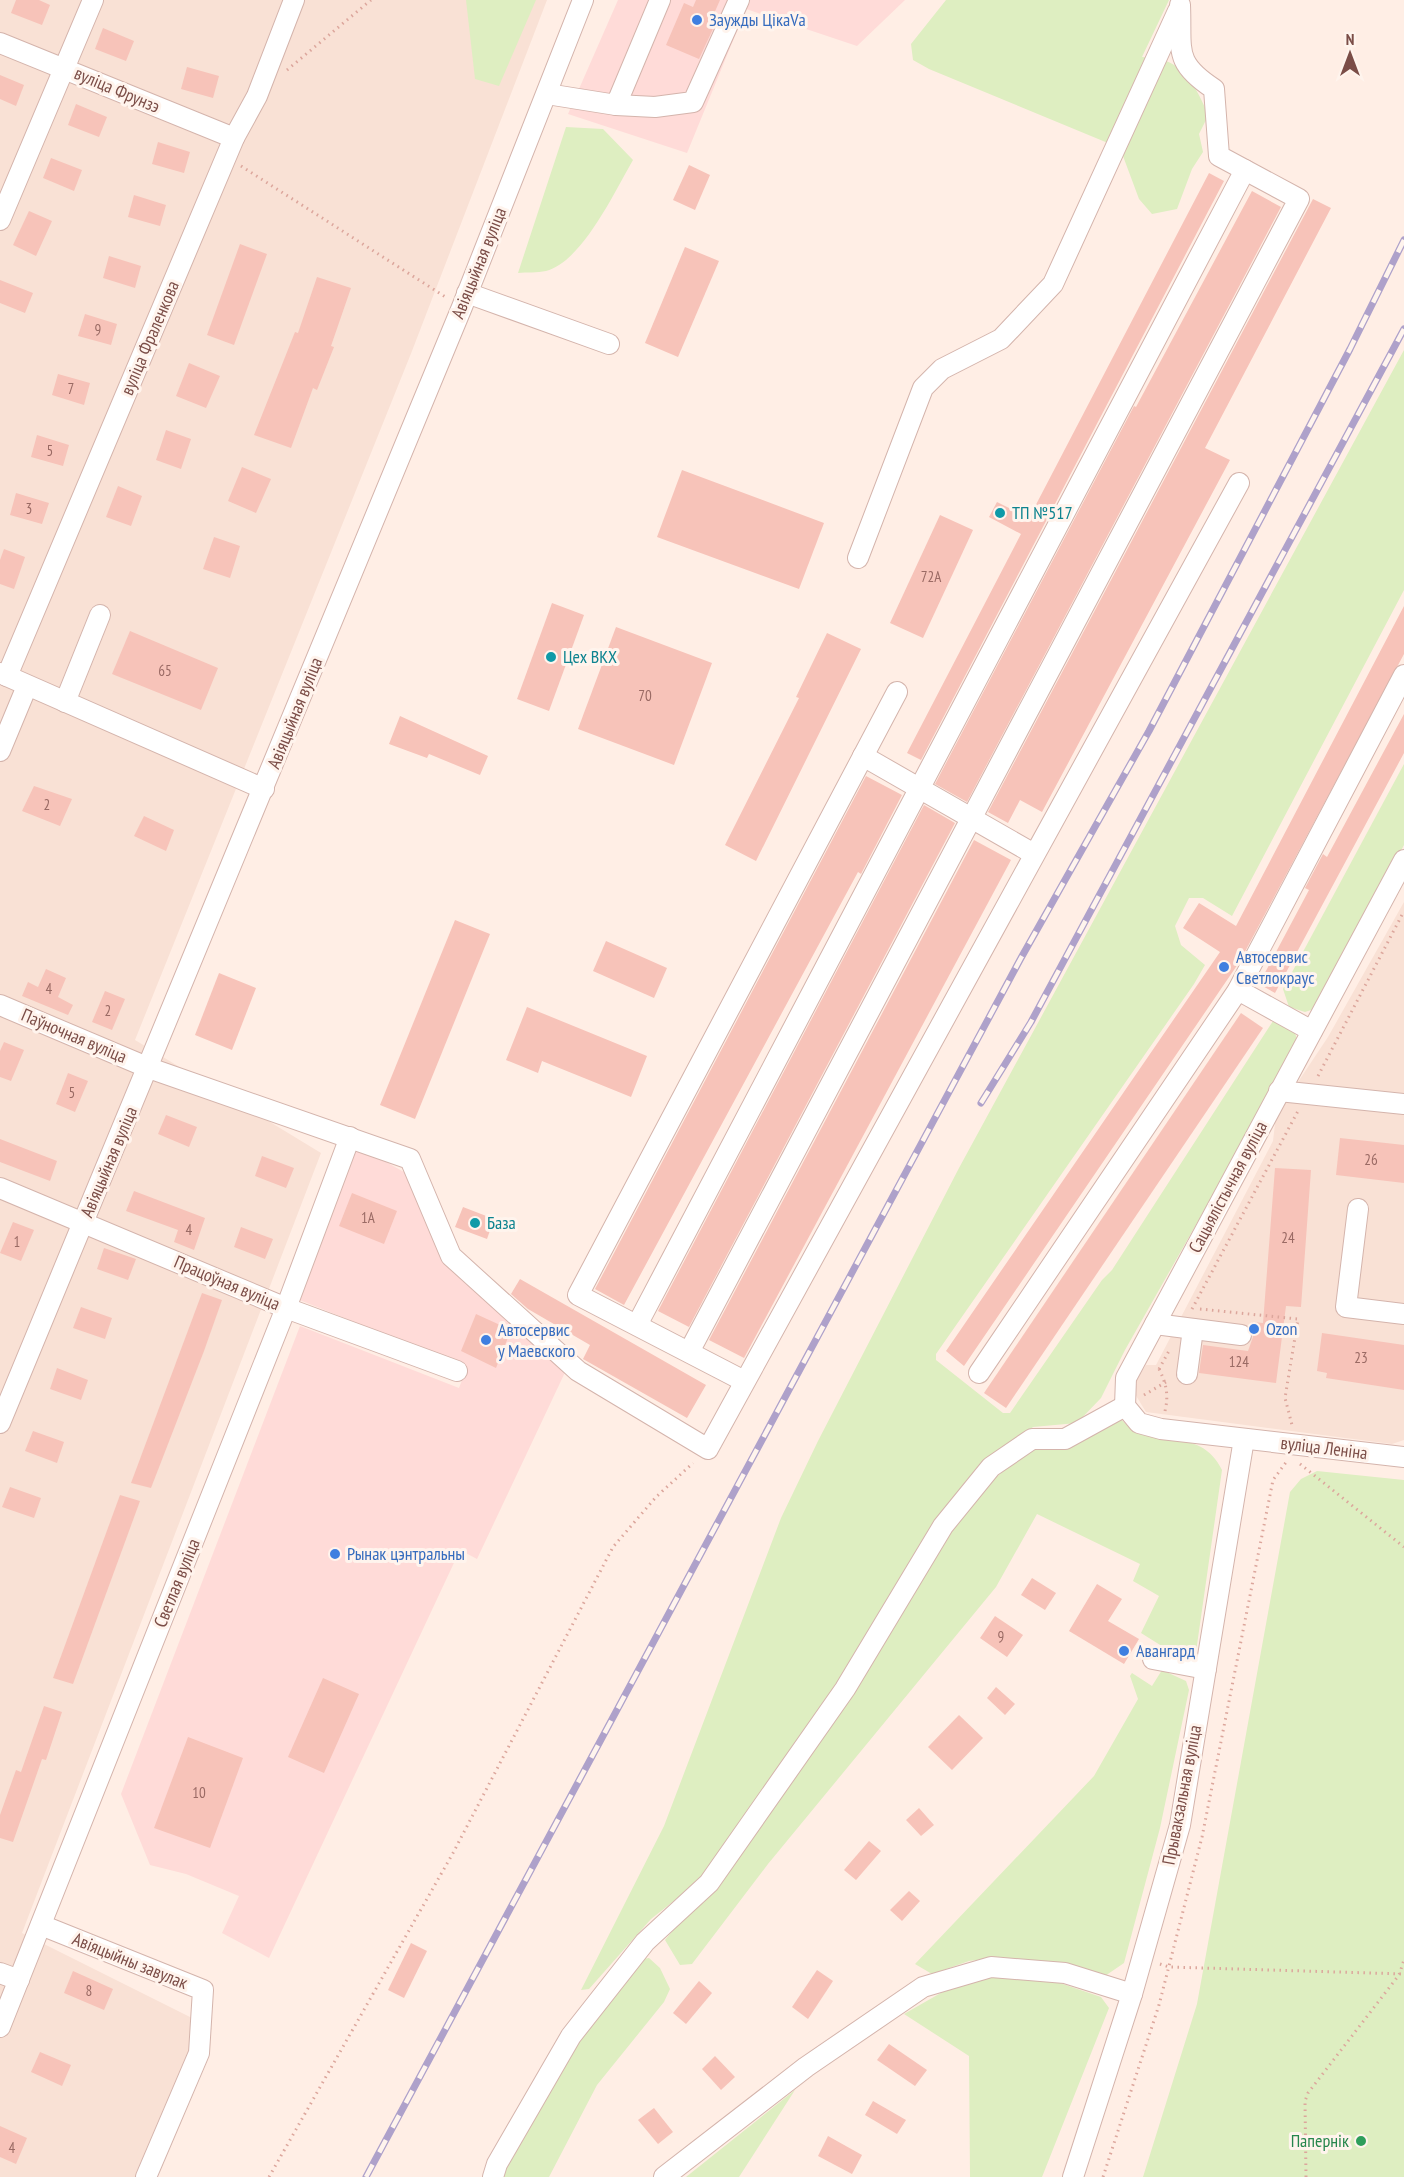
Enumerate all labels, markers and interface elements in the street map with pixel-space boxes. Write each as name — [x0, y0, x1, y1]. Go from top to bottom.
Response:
place label: Заужды ЦікаVа — [709, 8, 806, 31]
marker: Заужды ЦікаVа — [690, 13, 704, 27]
north arrow — [1320, 24, 1380, 84]
text: N — [1346, 29, 1354, 49]
street label: вуліца Фрунзэ — [71, 61, 164, 118]
street label: Авіяцыйная вуліца — [446, 204, 511, 322]
street label: вуліца Фраленкова — [115, 277, 184, 398]
house number: 9 — [95, 320, 101, 339]
house number: 7 — [68, 379, 74, 398]
house number: 5 — [47, 441, 53, 460]
house number: 3 — [26, 499, 32, 518]
place label: ТП №517 — [1012, 501, 1072, 524]
marker: ТП №517 — [993, 506, 1007, 520]
house number: 72А — [921, 567, 942, 586]
place label: Цех ВКХ — [563, 645, 617, 668]
marker: Цех ВКХ — [544, 650, 558, 664]
street label: Авіяцыйная вуліца — [262, 654, 327, 772]
house number: 65 — [158, 661, 172, 680]
house number: 70 — [638, 686, 652, 705]
house number: 2 — [44, 795, 50, 814]
place label: Автосервис Светлокраус — [1236, 945, 1315, 989]
marker: Автосервис Светлокраус — [1217, 960, 1231, 974]
house number: 4 — [46, 979, 53, 998]
house number: 2 — [105, 1001, 111, 1020]
street label: Паўночная вуліца — [18, 1003, 130, 1068]
house number: 5 — [69, 1083, 75, 1102]
street label: Авіяцыйная вуліца — [75, 1103, 142, 1221]
street label: Сацыялістычная вуліца — [1183, 1117, 1272, 1257]
house number: 26 — [1364, 1150, 1378, 1169]
house number: 1А — [361, 1208, 376, 1227]
place label: База — [487, 1211, 516, 1234]
marker: База — [468, 1216, 482, 1230]
house number: 4 — [186, 1220, 193, 1239]
house number: 24 — [1281, 1228, 1295, 1247]
house number: 1 — [14, 1232, 20, 1251]
street label: Працоўная вуліца — [171, 1250, 284, 1315]
place label: Ozon — [1266, 1317, 1298, 1340]
place label: Автосервис у Маевского — [498, 1318, 576, 1362]
marker: Ozon — [1247, 1322, 1261, 1336]
marker: Автосервис у Маевского — [479, 1333, 493, 1347]
house number: 23 — [1354, 1348, 1368, 1367]
house number: 124 — [1229, 1352, 1249, 1371]
street label: вуліца Леніна — [1279, 1431, 1369, 1464]
street label: Светлая вуліца — [148, 1535, 205, 1631]
place label: Рынак цэнтральны — [347, 1542, 465, 1565]
marker: Рынак цэнтральны — [328, 1547, 342, 1561]
house number: 9 — [998, 1627, 1004, 1646]
place label: Авангард — [1136, 1639, 1195, 1662]
marker: Авангард — [1117, 1644, 1131, 1658]
street label: Прывакзальная вуліца — [1157, 1723, 1206, 1867]
house number: 10 — [192, 1783, 206, 1802]
street label: Авіяцыйны завулак — [69, 1927, 191, 1994]
house number: 8 — [86, 1981, 92, 2000]
place label: Папернік — [1291, 2129, 1349, 2152]
marker: Папернік — [1354, 2134, 1368, 2148]
house number: 4 — [9, 2138, 16, 2157]

